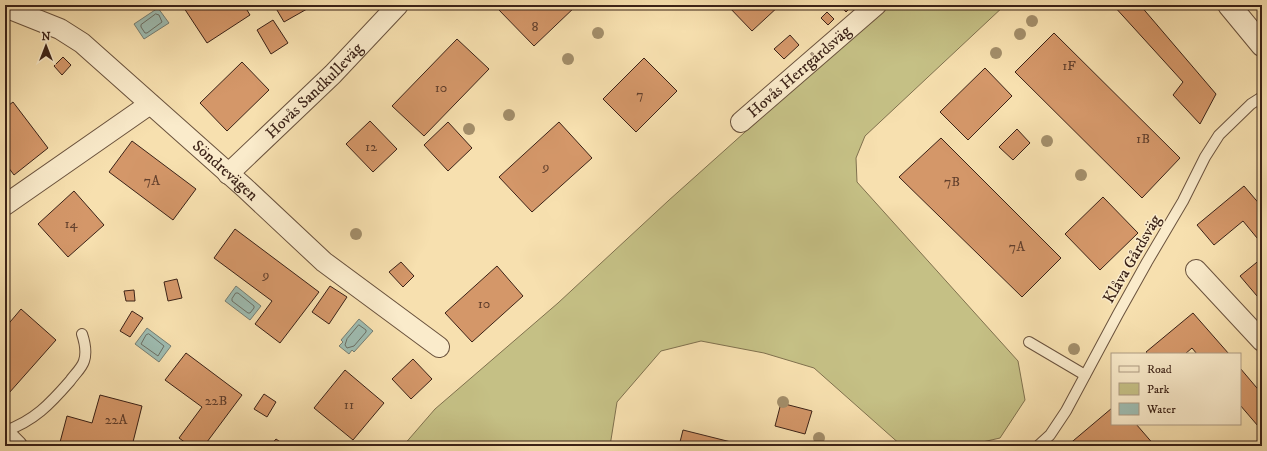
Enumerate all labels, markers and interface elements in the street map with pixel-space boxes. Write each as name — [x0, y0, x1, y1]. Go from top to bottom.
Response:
house number: 8 — [531, 18, 539, 36]
street label: Hovås Herrgårdsväg — [743, 21, 855, 122]
north arrow — [26, 26, 66, 66]
text: N — [41, 30, 51, 44]
street label: Hovås Sandkulleväg — [261, 38, 367, 143]
house number: 1F — [1062, 57, 1076, 75]
house number: 10 — [435, 79, 447, 97]
house number: 7 — [636, 86, 644, 104]
house number: 1B — [1136, 130, 1150, 148]
street label: Söndrevägen — [188, 136, 263, 206]
house number: 12 — [365, 138, 377, 156]
house number: 9 — [542, 158, 550, 176]
house number: 7A — [144, 172, 161, 190]
house number: 7B — [944, 173, 960, 191]
street label: Klåva Gårdsväg — [1099, 211, 1165, 307]
house number: 14 — [64, 215, 79, 233]
house number: 7A — [1009, 238, 1026, 256]
house number: 9 — [262, 266, 270, 284]
house number: 10 — [478, 295, 490, 313]
legend — [1111, 353, 1241, 425]
text: Road — [1147, 362, 1172, 377]
text: Park — [1147, 382, 1169, 397]
house number: 22B — [205, 392, 227, 410]
house number: 11 — [344, 396, 354, 414]
text: Water — [1146, 402, 1176, 417]
house number: 22A — [105, 411, 128, 429]

